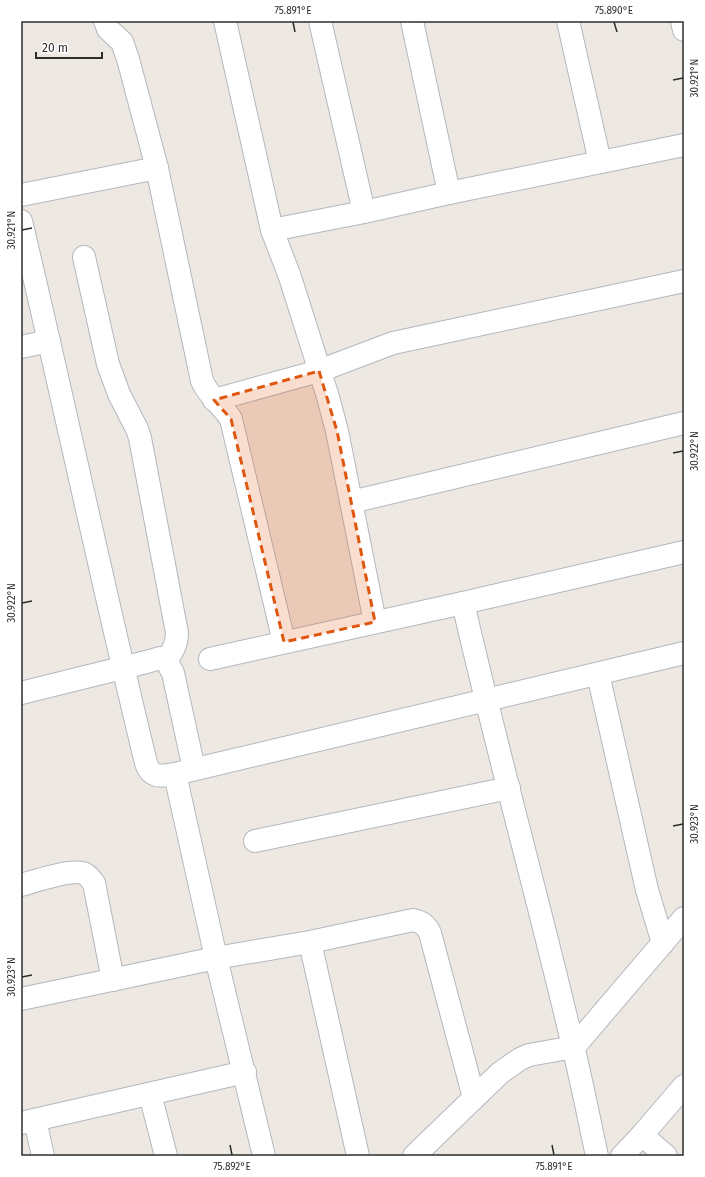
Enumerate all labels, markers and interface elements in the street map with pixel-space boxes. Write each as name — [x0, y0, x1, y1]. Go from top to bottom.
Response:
text: 75.891°E — [275, 5, 312, 17]
text: 75.890°E — [595, 5, 633, 17]
scale bar — [36, 34, 102, 60]
text: 20 m — [42, 41, 68, 55]
text: 30.921°N — [689, 59, 701, 97]
text: 30.921°N — [6, 211, 18, 249]
text: 30.922°N — [689, 431, 701, 471]
text: 30.922°N — [6, 583, 18, 623]
text: 30.923°N — [689, 804, 701, 844]
text: 30.923°N — [6, 957, 18, 997]
text: 75.892°E — [213, 1161, 251, 1173]
text: 75.891°E — [536, 1161, 573, 1173]

